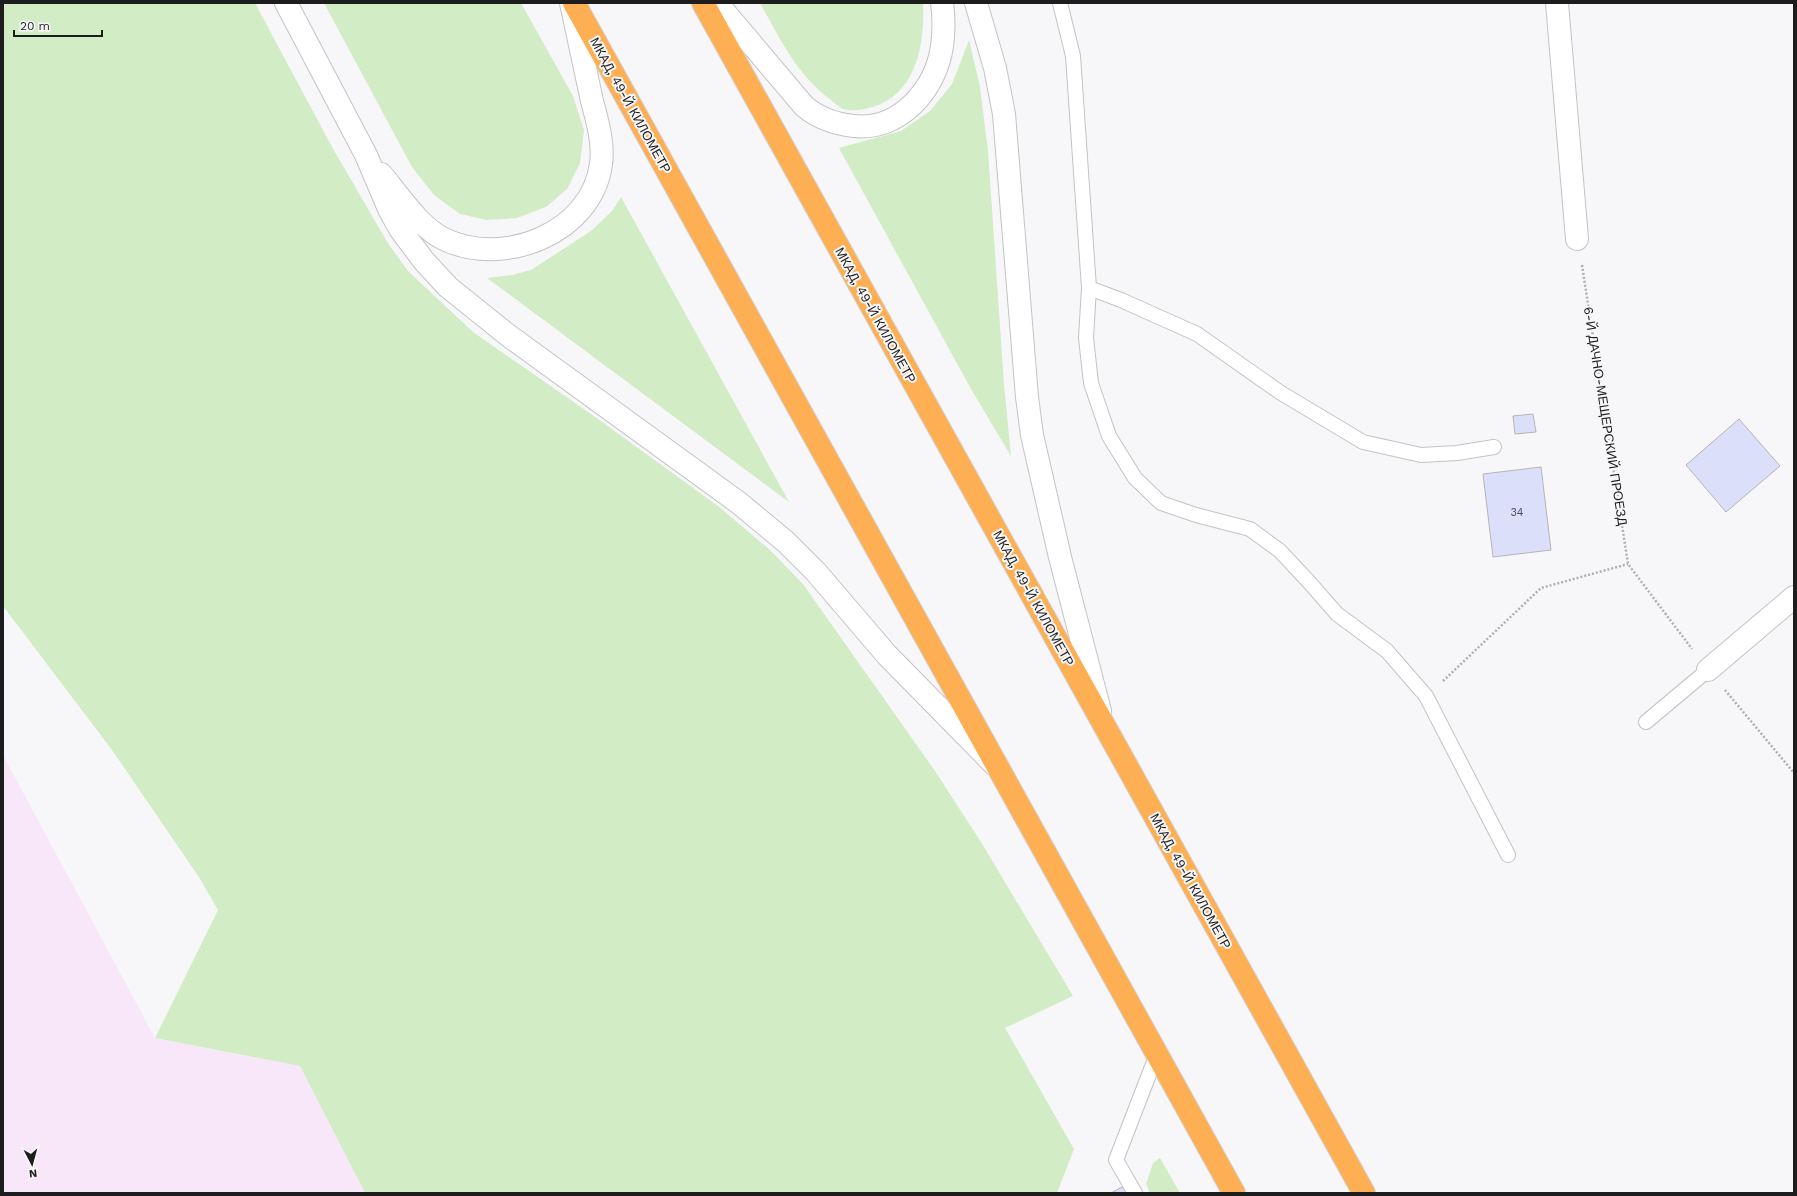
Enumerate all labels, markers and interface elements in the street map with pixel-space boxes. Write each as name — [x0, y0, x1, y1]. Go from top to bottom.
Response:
scale bar — [14, 12, 102, 38]
text: 20 m — [20, 19, 50, 33]
street label: МКАД, 49-Й КИЛОМЕТР — [587, 35, 674, 175]
street label: МКАД, 49-Й КИЛОМЕТР — [832, 245, 919, 385]
street label: 6-Й ДАЧНО-МЕЩЕРСКИЙ ПРОЕЗД — [1581, 306, 1630, 527]
house number: 34 — [1510, 506, 1524, 519]
street label: МКАД, 49-Й КИЛОМЕТР — [990, 528, 1077, 668]
street label: МКАД, 49-Й КИЛОМЕТР — [1147, 811, 1234, 951]
north arrow — [12, 1144, 52, 1184]
text: N — [28, 1167, 38, 1180]

